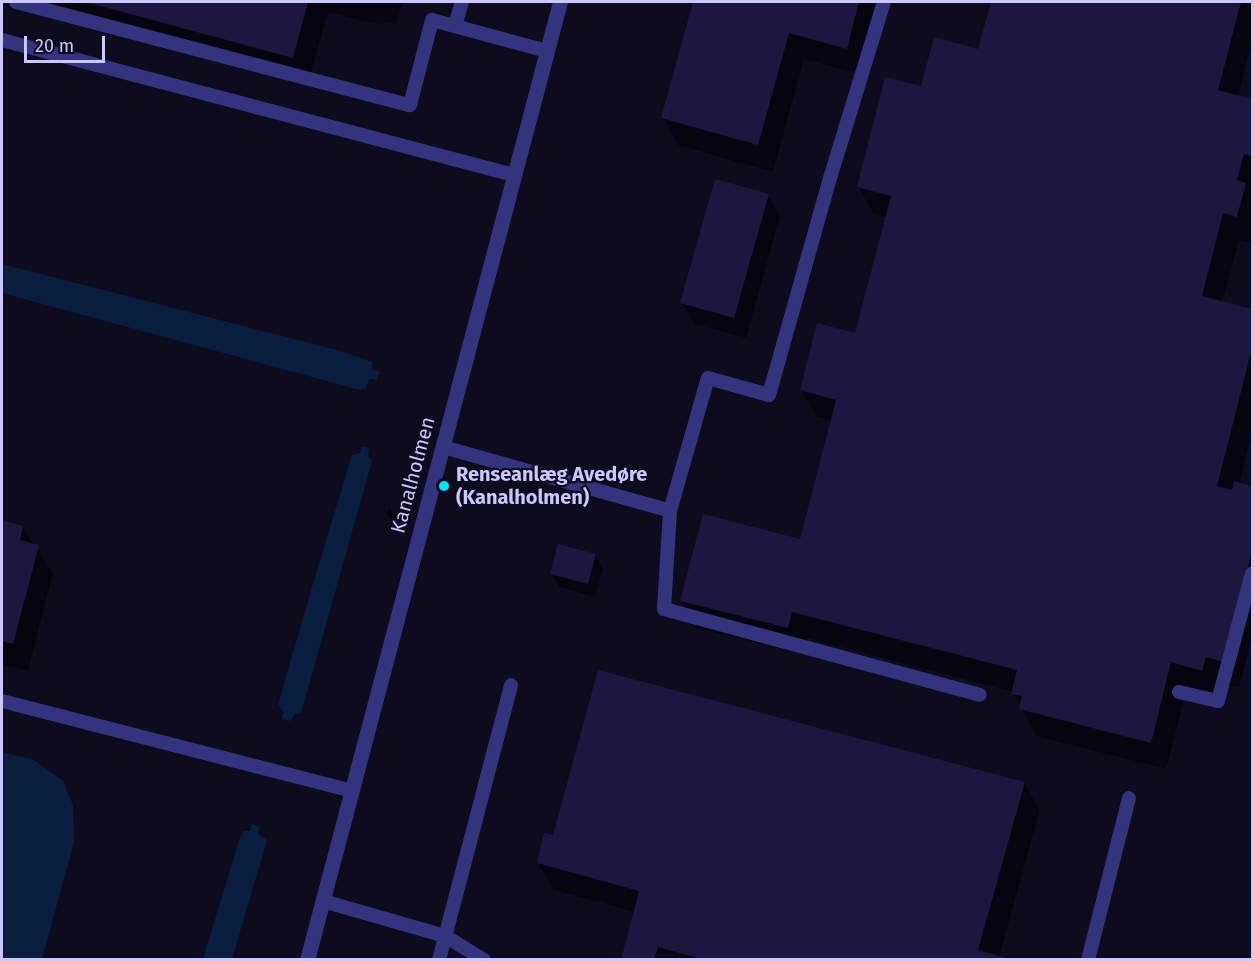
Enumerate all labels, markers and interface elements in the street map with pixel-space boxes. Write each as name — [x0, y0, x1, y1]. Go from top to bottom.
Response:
scale bar — [27, 24, 108, 62]
text: 20 m — [35, 35, 74, 57]
street label: Kanalholmen — [386, 414, 440, 536]
place label: Renseanlæg Avedøre (Kanalholmen) — [456, 462, 647, 509]
marker: Renseanlæg Avedøre (Kanalholmen) — [437, 479, 451, 493]

